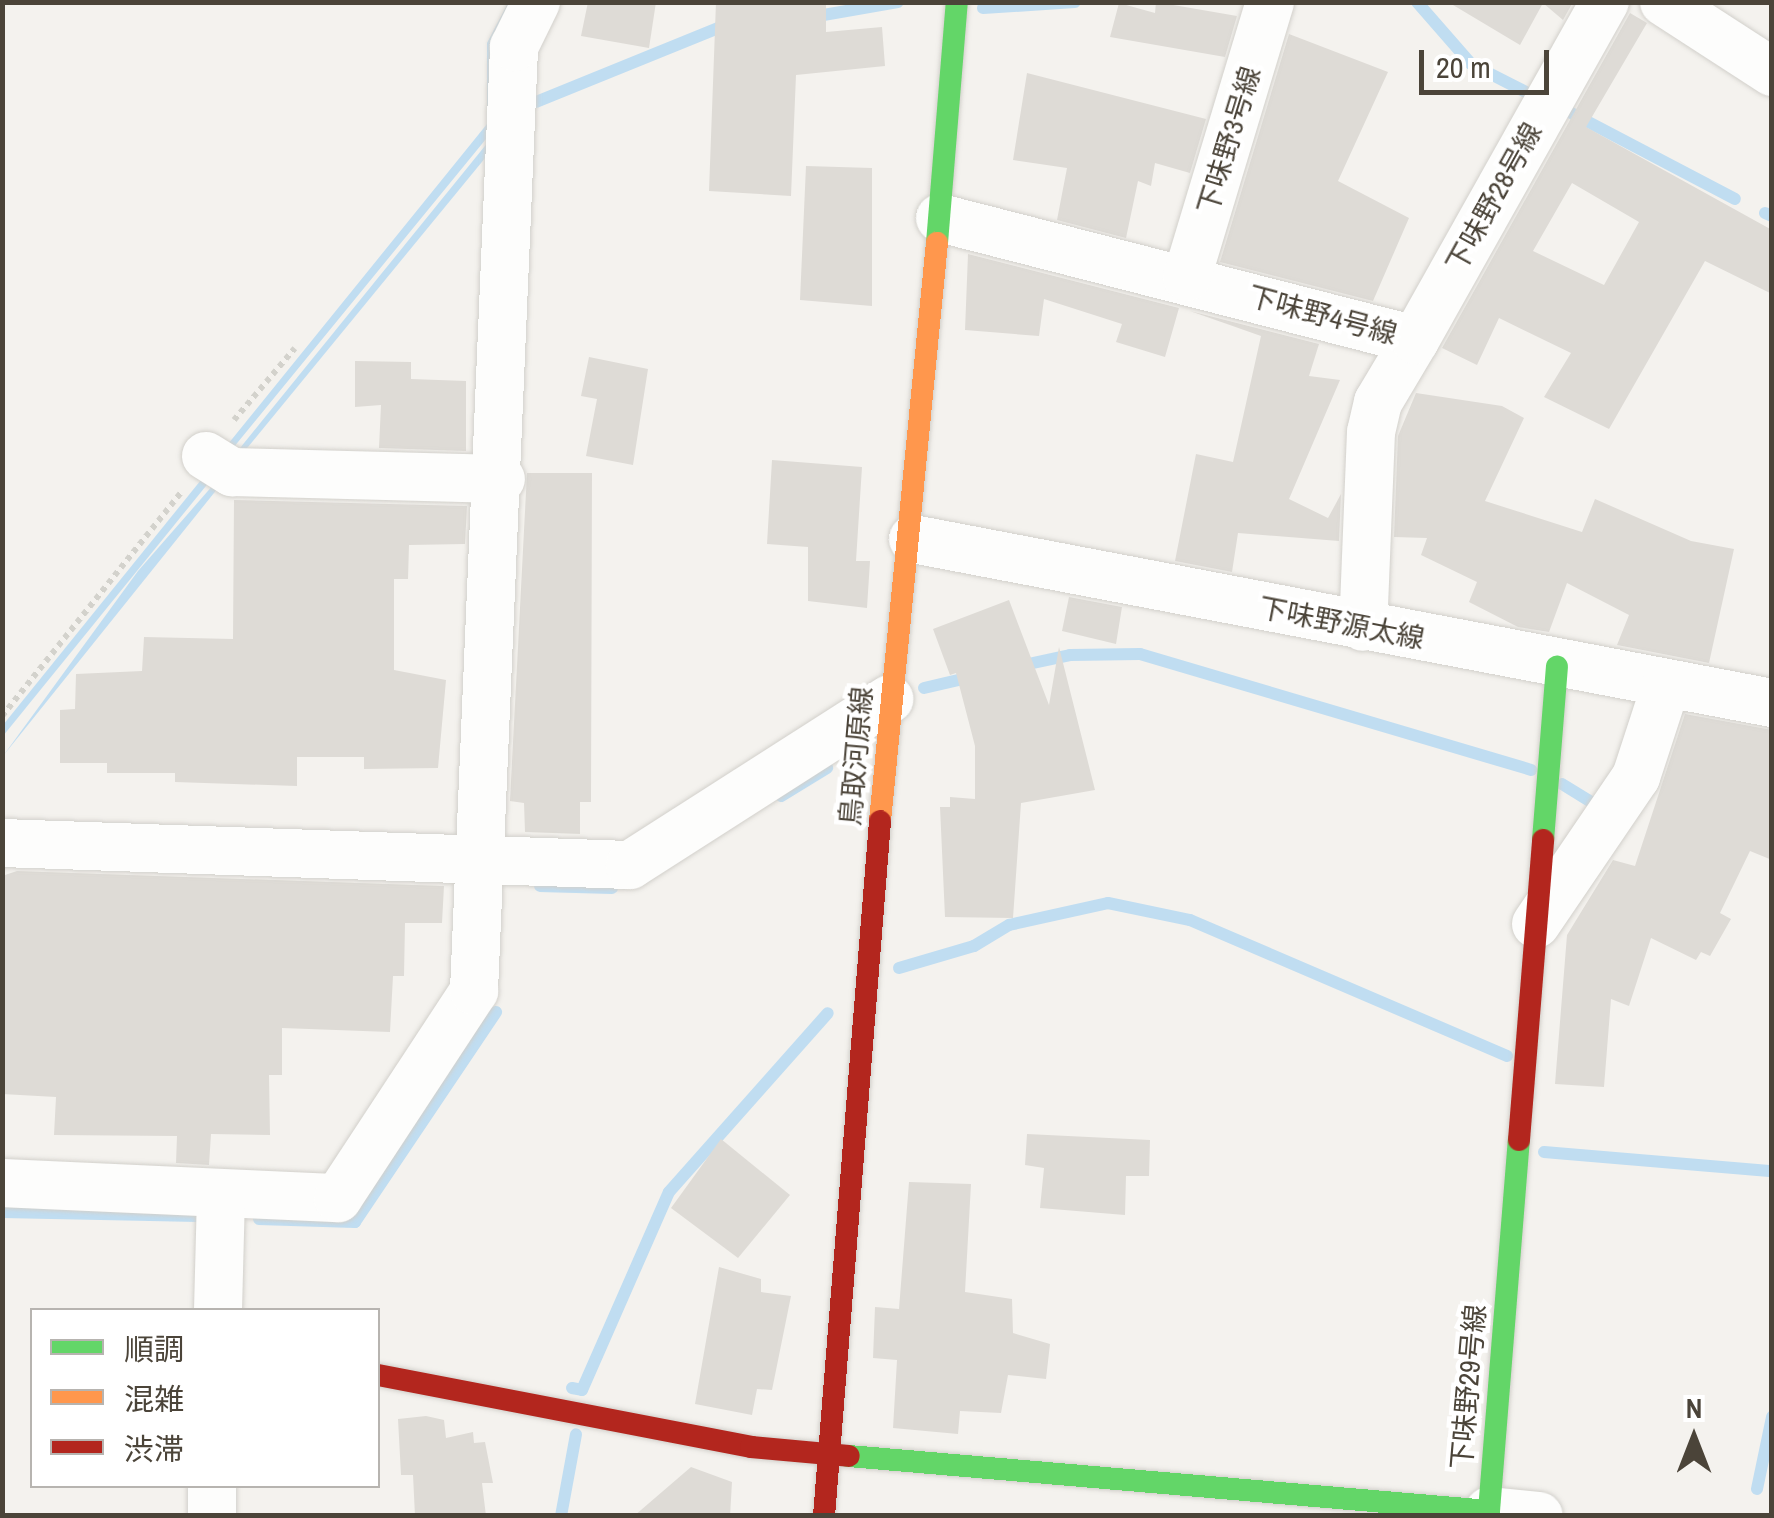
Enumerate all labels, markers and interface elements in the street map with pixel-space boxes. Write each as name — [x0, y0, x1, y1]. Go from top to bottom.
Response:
scale bar — [1424, 30, 1554, 92]
text: 20 m — [1436, 47, 1491, 87]
street label: 下味野3号線 — [1191, 62, 1267, 218]
street label: 下味野28号線 — [1439, 116, 1549, 278]
street label: 下味野4号線 — [1245, 279, 1401, 351]
street label: 下味野源太線 — [1256, 590, 1428, 656]
street label: 鳥取河原線 — [833, 685, 879, 827]
street label: 下味野29号線 — [1444, 1303, 1492, 1471]
legend — [30, 1308, 380, 1488]
text: 順調 — [124, 1329, 184, 1369]
text: 混雑 — [124, 1379, 184, 1419]
north arrow — [1644, 1388, 1744, 1488]
text: N — [1686, 1389, 1702, 1427]
text: 渋滞 — [124, 1429, 184, 1469]

